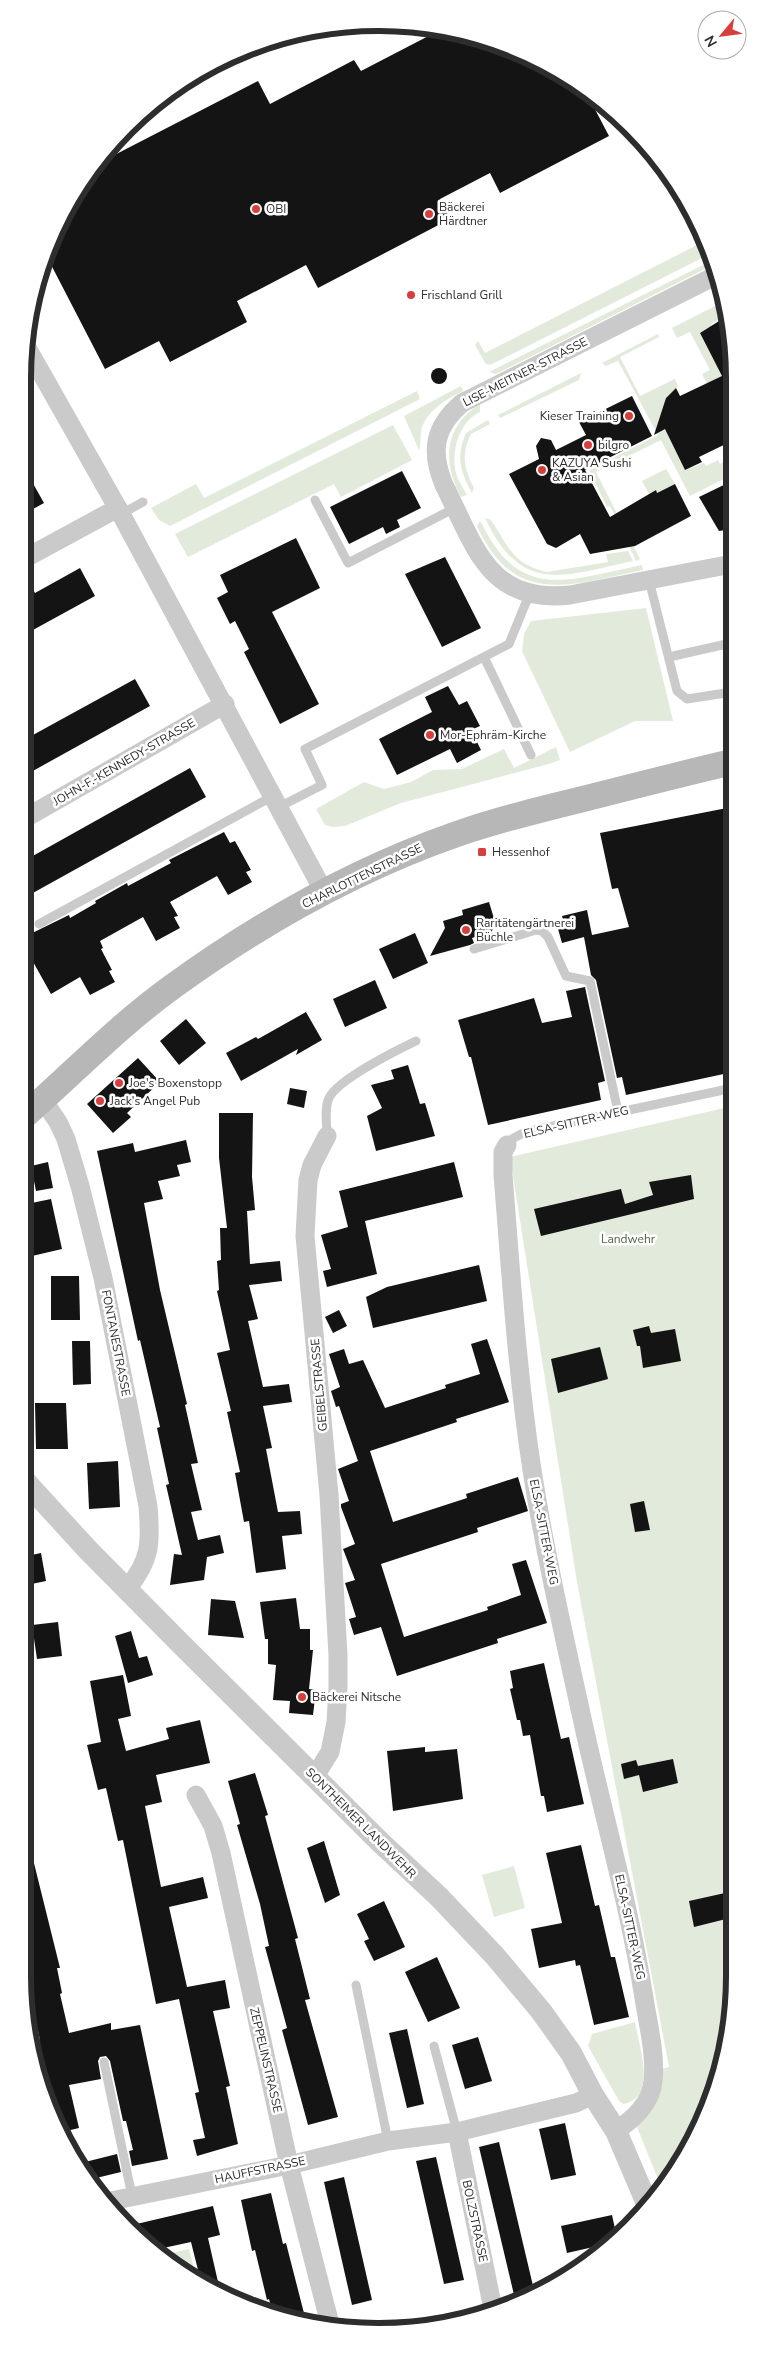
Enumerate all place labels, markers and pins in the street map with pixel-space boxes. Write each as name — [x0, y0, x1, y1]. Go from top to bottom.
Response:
place label: Bäckerei Härdtner — [439, 199, 488, 229]
place label: OBI — [266, 201, 286, 217]
marker: OBI — [250, 203, 262, 215]
marker: Bäckerei Härdtner — [423, 208, 435, 220]
place label: Frischland Grill — [421, 287, 503, 303]
marker: Frischland Grill — [405, 289, 417, 301]
place label: Kieser Training — [540, 408, 619, 424]
marker: Kieser Training — [623, 410, 635, 422]
place label: bilgro — [598, 437, 630, 453]
marker: bilgro — [582, 439, 594, 451]
place label: KAZUYA Sushi & Asian — [552, 455, 631, 485]
marker: KAZUYA Sushi & Asian — [536, 464, 548, 476]
place label: Mor-Ephräm-Kirche — [440, 727, 546, 743]
marker: Mor-Ephräm-Kirche — [424, 729, 436, 741]
place label: Hessenhof — [492, 844, 551, 860]
marker: Hessenhof — [476, 846, 488, 858]
place label: Raritätengärtnerei Büchle — [476, 915, 574, 945]
marker: Raritätengärtnerei Büchle — [460, 924, 472, 936]
place label: Joe's Boxenstopp — [128, 1075, 222, 1091]
marker: Joe's Boxenstopp — [113, 1077, 125, 1089]
place label: Jack's Angel Pub — [109, 1093, 200, 1109]
marker: Jack's Angel Pub — [94, 1095, 106, 1107]
place label: Bäckerei Nitsche — [312, 1689, 401, 1705]
marker: Bäckerei Nitsche — [296, 1691, 308, 1703]

